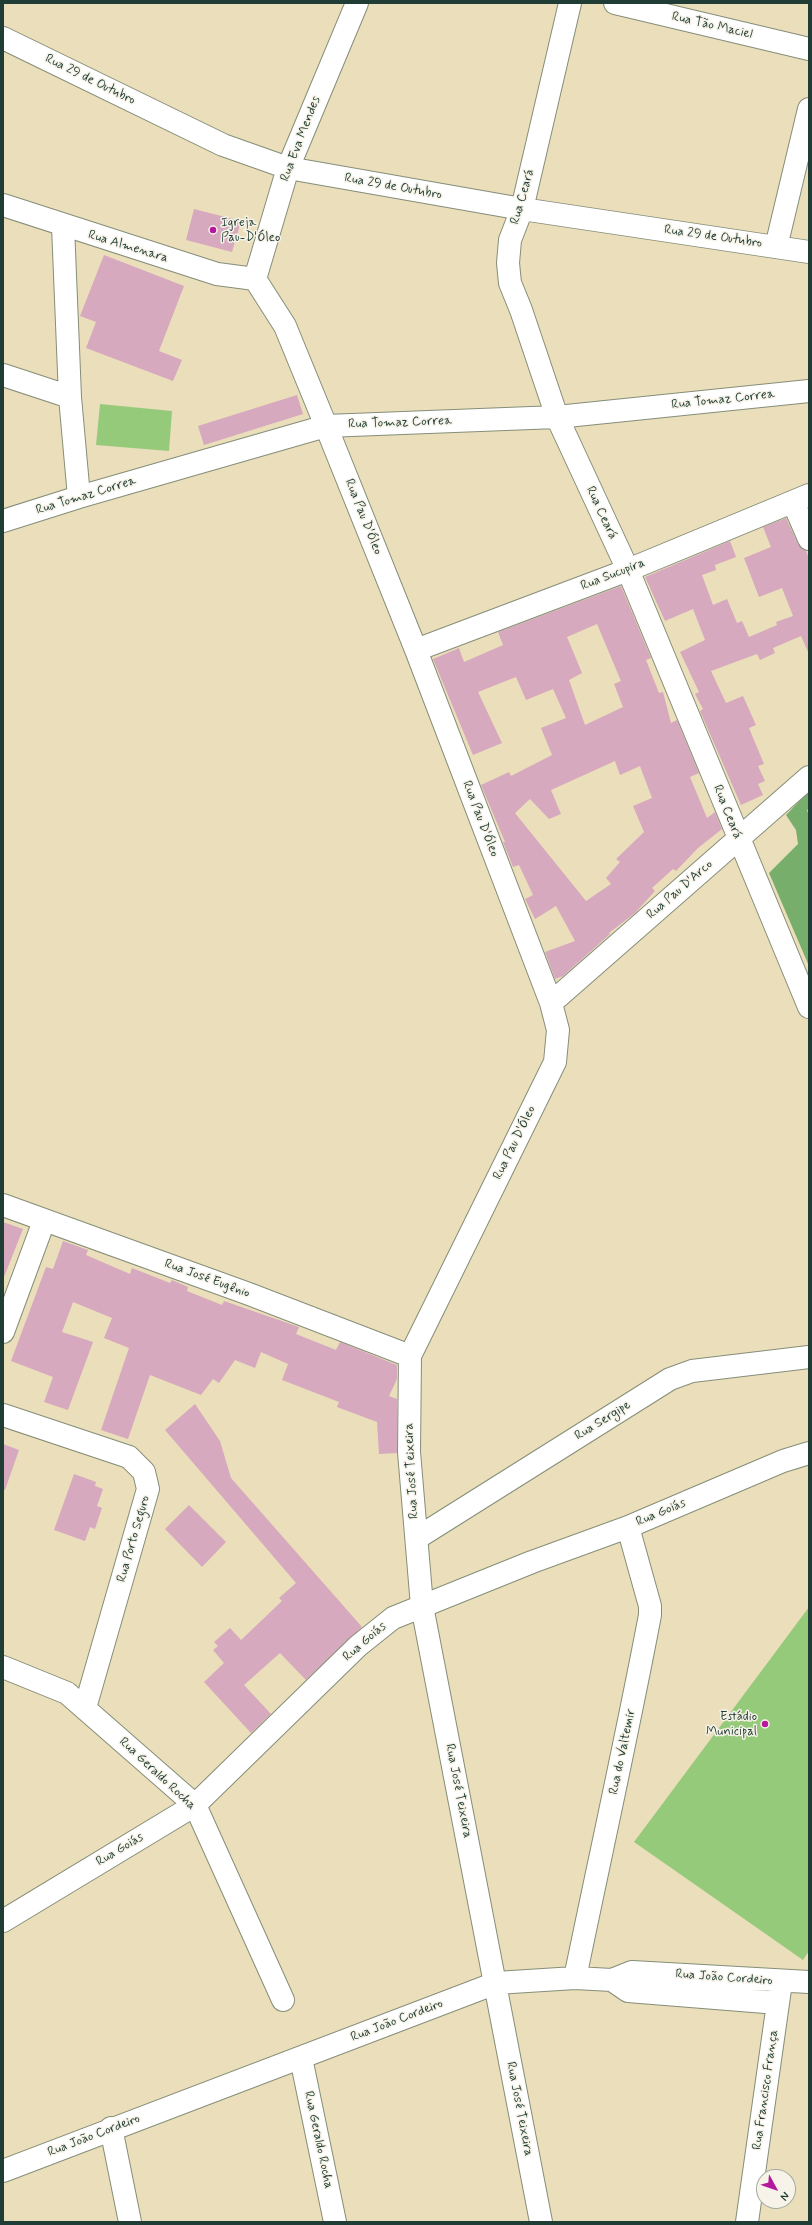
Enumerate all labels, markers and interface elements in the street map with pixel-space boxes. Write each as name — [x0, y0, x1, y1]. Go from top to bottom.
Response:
street label: Rua Tão Maciel — [670, 9, 754, 43]
street label: Rua 29 de Outubro — [42, 51, 138, 109]
street label: Rua Eva Mendes — [278, 94, 324, 184]
street label: Rua Ceará — [508, 168, 538, 226]
street label: Rua 29 de Outubro — [343, 171, 443, 203]
place label: Igreja Pau-D'Óleo — [221, 215, 280, 246]
street label: Rua 29 de Outubro — [663, 222, 763, 252]
marker: Igreja Pau-D'Óleo — [208, 225, 218, 235]
street label: Rua Almenara — [86, 227, 170, 267]
street label: Rua Tomaz Correa — [671, 387, 775, 413]
street label: Rua Tomaz Correa — [348, 413, 452, 433]
street label: Rua Tomaz Correa — [34, 473, 138, 519]
street label: Rua Pau D'Óleo — [341, 477, 385, 557]
street label: Rua Ceará — [582, 484, 620, 542]
street label: Rua Sucupira — [579, 556, 647, 594]
street label: Rua Pau D'Óleo — [458, 779, 502, 859]
street label: Rua Ceará — [709, 783, 745, 841]
street label: Rua Pau D'Arco — [644, 857, 716, 923]
street label: Rua Pau D'Óleo — [490, 1103, 540, 1183]
street label: Rua José Eugênio — [162, 1256, 252, 1302]
street label: Rua Sergipe — [572, 1398, 634, 1444]
street label: Rua José Teixeira — [402, 1423, 422, 1519]
street label: Rua Porto Seguro — [114, 1494, 154, 1584]
street label: Rua Goiás — [634, 1496, 688, 1530]
street label: Rua Goiás — [340, 1619, 390, 1665]
street label: Rua do Valtemir — [606, 1708, 640, 1796]
place label: Estádio Municipal — [706, 1709, 757, 1740]
marker: Estádio Municipal — [760, 1719, 770, 1729]
street label: Rua Geraldo Rocha — [115, 1734, 199, 1814]
street label: Rua José Teixeira — [441, 1742, 475, 1840]
street label: Rua Goiás — [94, 1830, 146, 1870]
street label: Rua João Cordeiro — [675, 1967, 773, 1989]
street label: Rua João Cordeiro — [349, 1996, 445, 2046]
street label: Rua Francisco França — [750, 2029, 782, 2151]
street label: Rua José Teixeira — [502, 2060, 536, 2158]
street label: Rua Geraldo Rocha — [300, 2090, 336, 2190]
street label: Rua João Cordeiro — [46, 2111, 142, 2161]
north arrow — [756, 2169, 796, 2209]
text: N — [777, 2189, 792, 2203]

